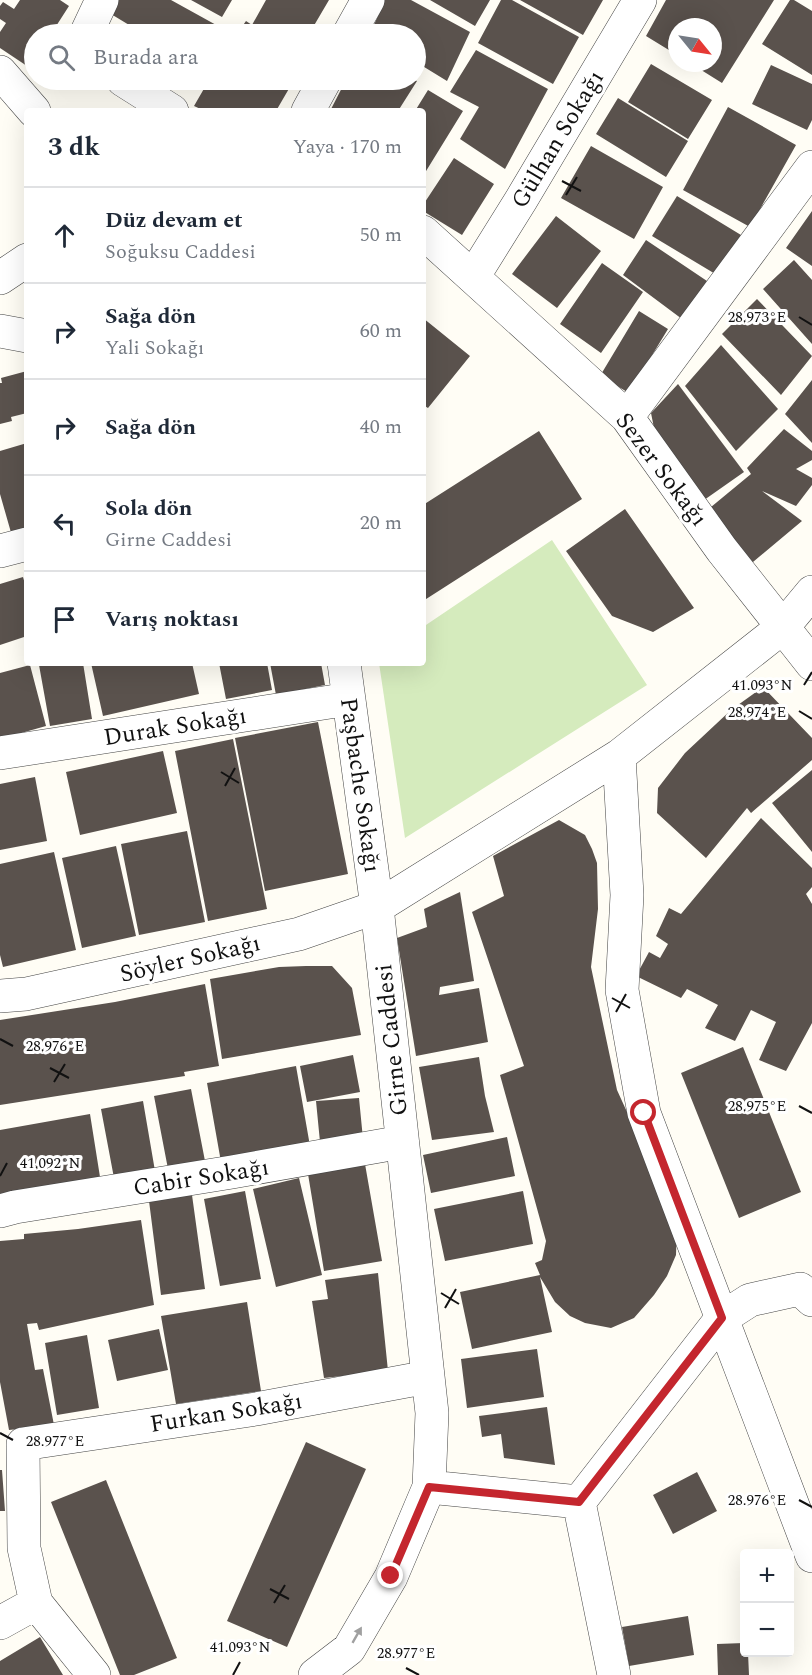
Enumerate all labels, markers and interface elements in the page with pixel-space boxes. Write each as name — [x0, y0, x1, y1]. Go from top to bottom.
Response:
north arrow — [668, 18, 722, 72]
search box — [24, 24, 426, 90]
icon: search — [45, 41, 78, 74]
text: Burada ara — [93, 41, 199, 74]
street label: Gülhan Sokağı — [502, 63, 613, 216]
text: 3 dk — [48, 127, 100, 167]
text: Yaya · 170 m — [293, 132, 402, 162]
text: Düz devam et — [105, 204, 243, 237]
icon: ahead — [48, 219, 81, 252]
text: 50 m — [360, 220, 402, 250]
text: Soğuksu Caddesi — [105, 237, 256, 267]
text: Sağa dön — [105, 300, 196, 333]
text: 28.973°E — [728, 306, 786, 329]
icon: right — [48, 315, 81, 348]
text: 60 m — [360, 316, 402, 346]
text: Yali Sokağı — [105, 333, 204, 363]
street label: Sezer Sokağı — [606, 405, 716, 534]
icon: right — [48, 411, 81, 444]
text: Sağa dön — [105, 411, 196, 444]
text: 40 m — [360, 412, 402, 442]
text: Sola dön — [105, 492, 192, 525]
icon: left — [48, 507, 81, 540]
text: 20 m — [360, 508, 402, 538]
text: Girne Caddesi — [105, 525, 232, 555]
icon: arrive — [48, 603, 81, 636]
text: Varış noktası — [105, 603, 239, 636]
text: 41.093°N — [732, 674, 792, 697]
street label: Paşbache Sokağı — [330, 695, 390, 875]
street label: Durak Sokağı — [101, 698, 249, 756]
text: 28.974°E — [728, 701, 786, 724]
street label: Söyler Sokağı — [116, 925, 264, 993]
street label: Girne Caddesi — [366, 962, 418, 1118]
text: 28.976°E — [26, 1035, 84, 1058]
text: 28.975°E — [728, 1095, 786, 1118]
route start — [630, 1099, 656, 1125]
street label: Cabir Sokağı — [131, 1149, 272, 1206]
text: 41.092°N — [20, 1152, 80, 1175]
street label: Furkan Sokağı — [147, 1383, 305, 1443]
text: 28.977°E — [26, 1430, 84, 1453]
text: 28.976°E — [728, 1489, 786, 1512]
map controls — [740, 1549, 794, 1657]
button: + — [740, 1549, 794, 1603]
route end — [377, 1562, 403, 1588]
button: − — [740, 1603, 794, 1657]
one-way arrow — [352, 1626, 362, 1643]
text: 41.093°N — [210, 1636, 270, 1659]
text: 28.977°E — [377, 1642, 435, 1665]

